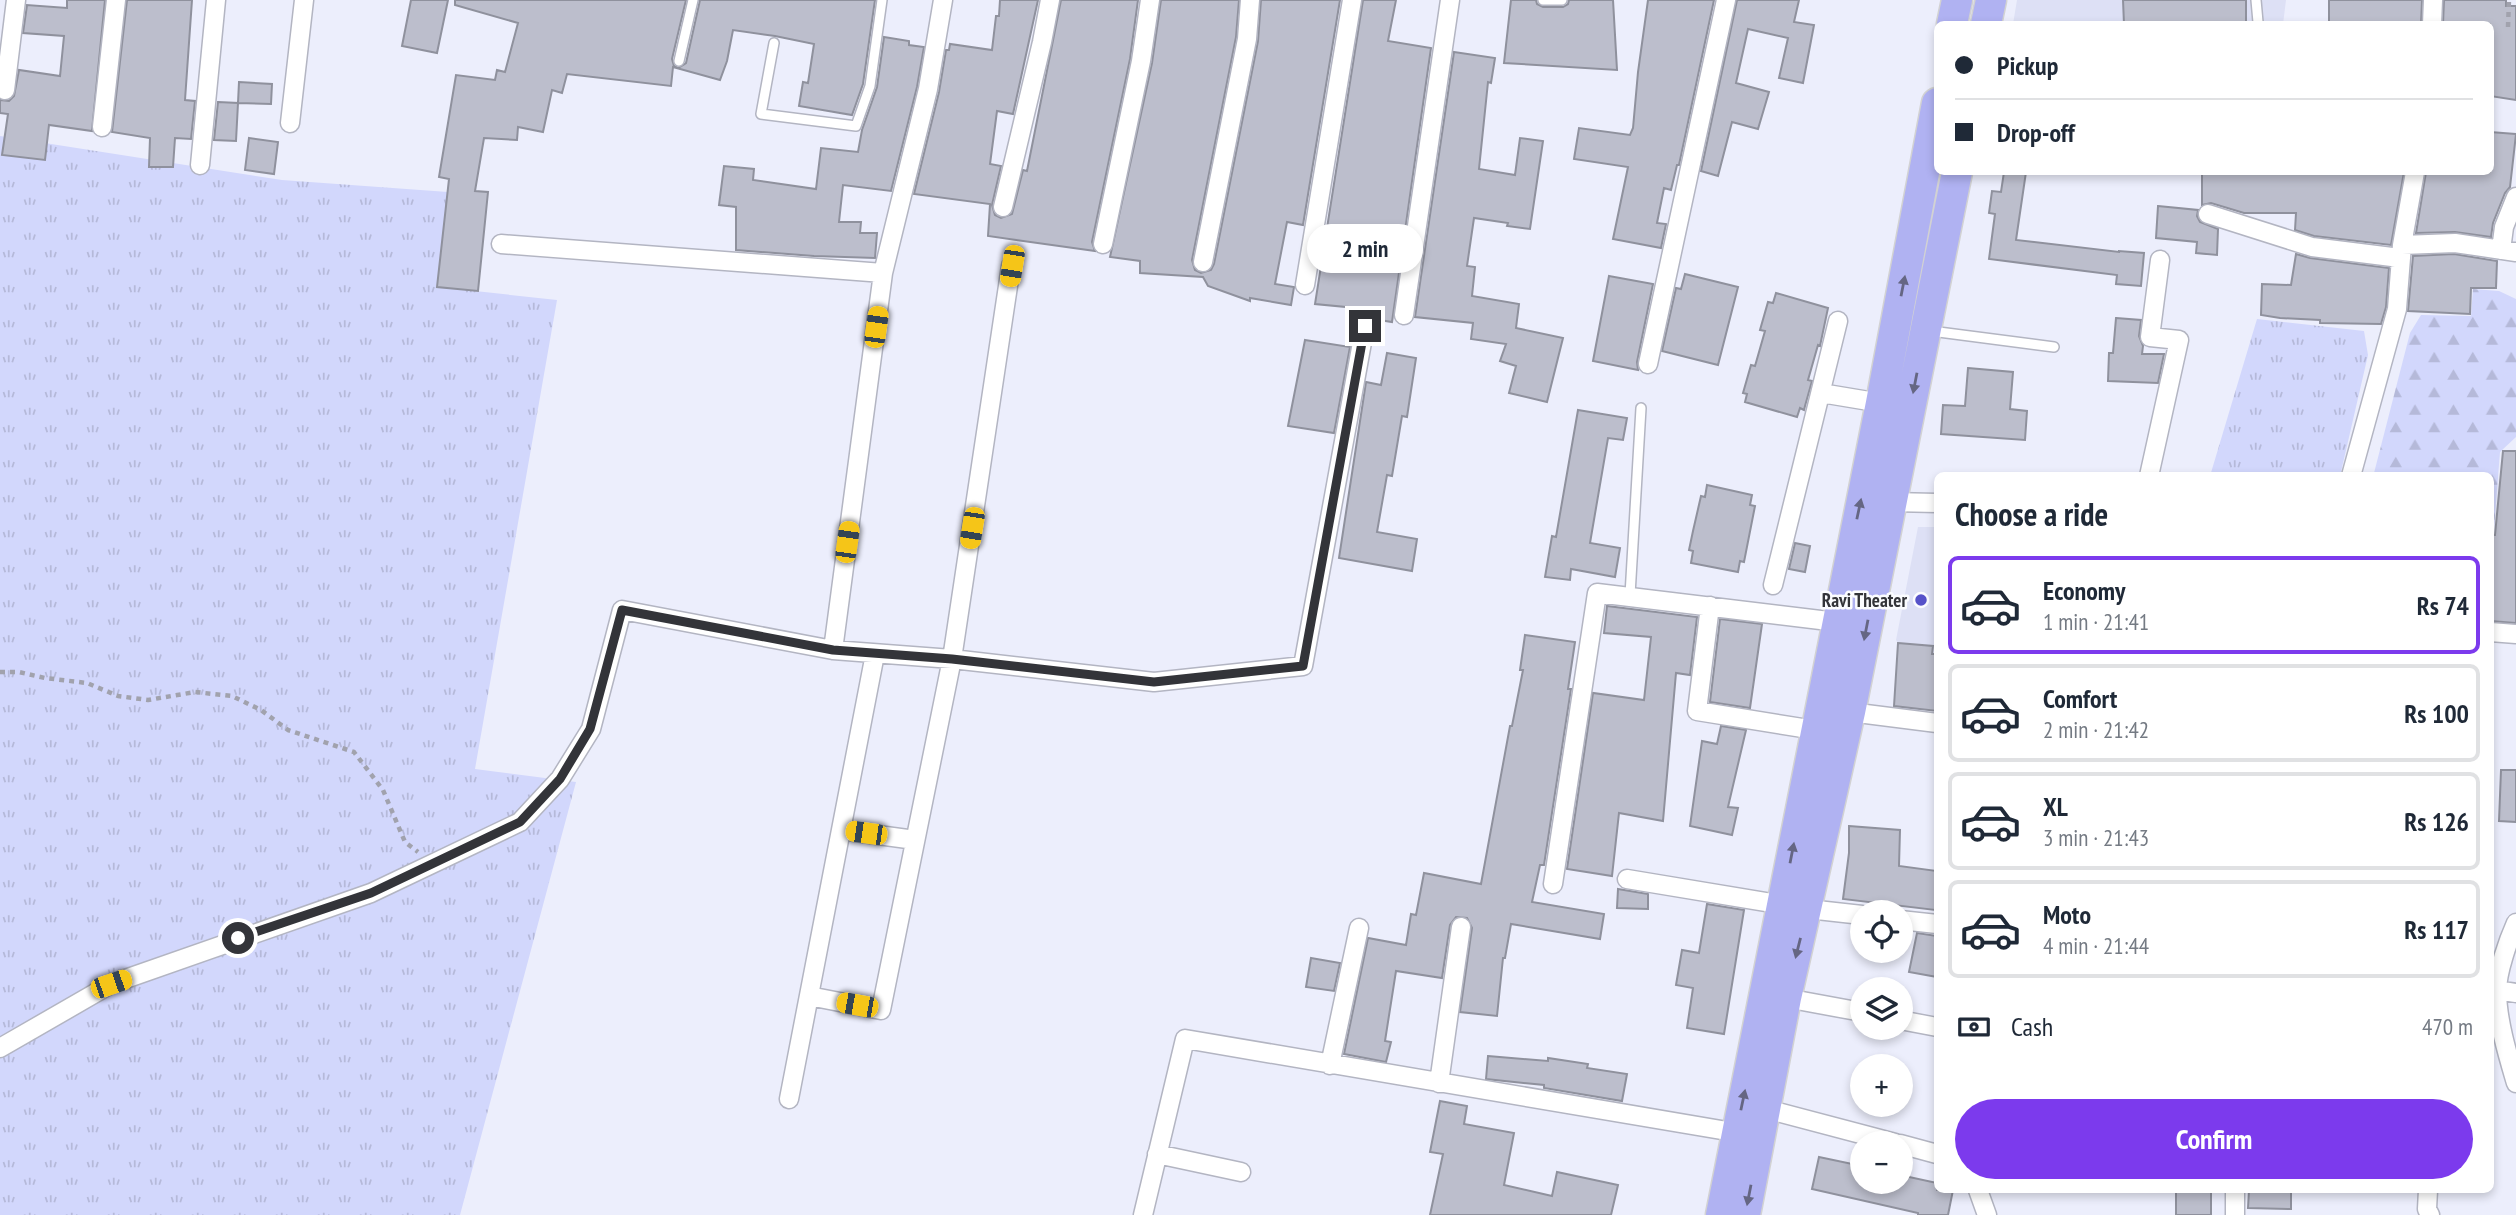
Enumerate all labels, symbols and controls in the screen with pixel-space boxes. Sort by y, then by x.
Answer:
text: Pickup [1997,49,2058,82]
text: Drop-off [1997,116,2075,149]
callout: 2 min [1307,224,1423,274]
text: 2 min [1342,234,1388,263]
car [999,244,1026,288]
one-way arrow [1898,275,1909,297]
car [863,305,890,349]
route end [1349,310,1381,342]
one-way arrow [1909,372,1920,394]
text: Choose a ride [1955,493,2108,535]
one-way arrow [1854,498,1865,520]
car [959,506,986,550]
car [834,520,861,564]
icon: car [1959,574,2022,637]
text: Economy [2043,574,2125,607]
place label: Ravi Theater [1822,588,1907,612]
text: Rs 74 [2417,589,2469,622]
marker: Ravi Theater [1913,592,1929,608]
text: 1 min · 21:41 [2043,607,2149,636]
one-way arrow [1860,619,1871,641]
icon: car [1959,682,2022,745]
text: Comfort [2043,682,2117,715]
text: Rs 100 [2404,697,2469,730]
text: 2 min · 21:42 [2043,715,2149,744]
icon: car [1959,790,2022,853]
text: XL [2043,790,2068,823]
text: Rs 126 [2404,805,2469,838]
car [844,820,889,846]
text: 3 min · 21:43 [2043,823,2149,852]
one-way arrow [1787,842,1798,864]
icon: car [1959,898,2022,961]
text: Moto [2043,898,2091,931]
map controls [1850,900,1913,1194]
button: locate [1850,900,1913,963]
text: Rs 117 [2404,913,2469,946]
route start [222,922,254,954]
text: 4 min · 21:44 [2043,931,2149,960]
one-way arrow [1792,937,1803,959]
car [88,967,135,1001]
button: layers [1850,977,1913,1040]
car [835,991,880,1019]
icon: cash [1955,1008,1993,1046]
text: Cash [2011,1010,2053,1043]
text: 470 m [2422,1012,2473,1041]
button: + [1850,1054,1913,1117]
one-way arrow [1738,1089,1749,1111]
button: Confirm [1955,1099,2473,1179]
button: − [1850,1131,1913,1194]
one-way arrow [1744,1184,1755,1206]

